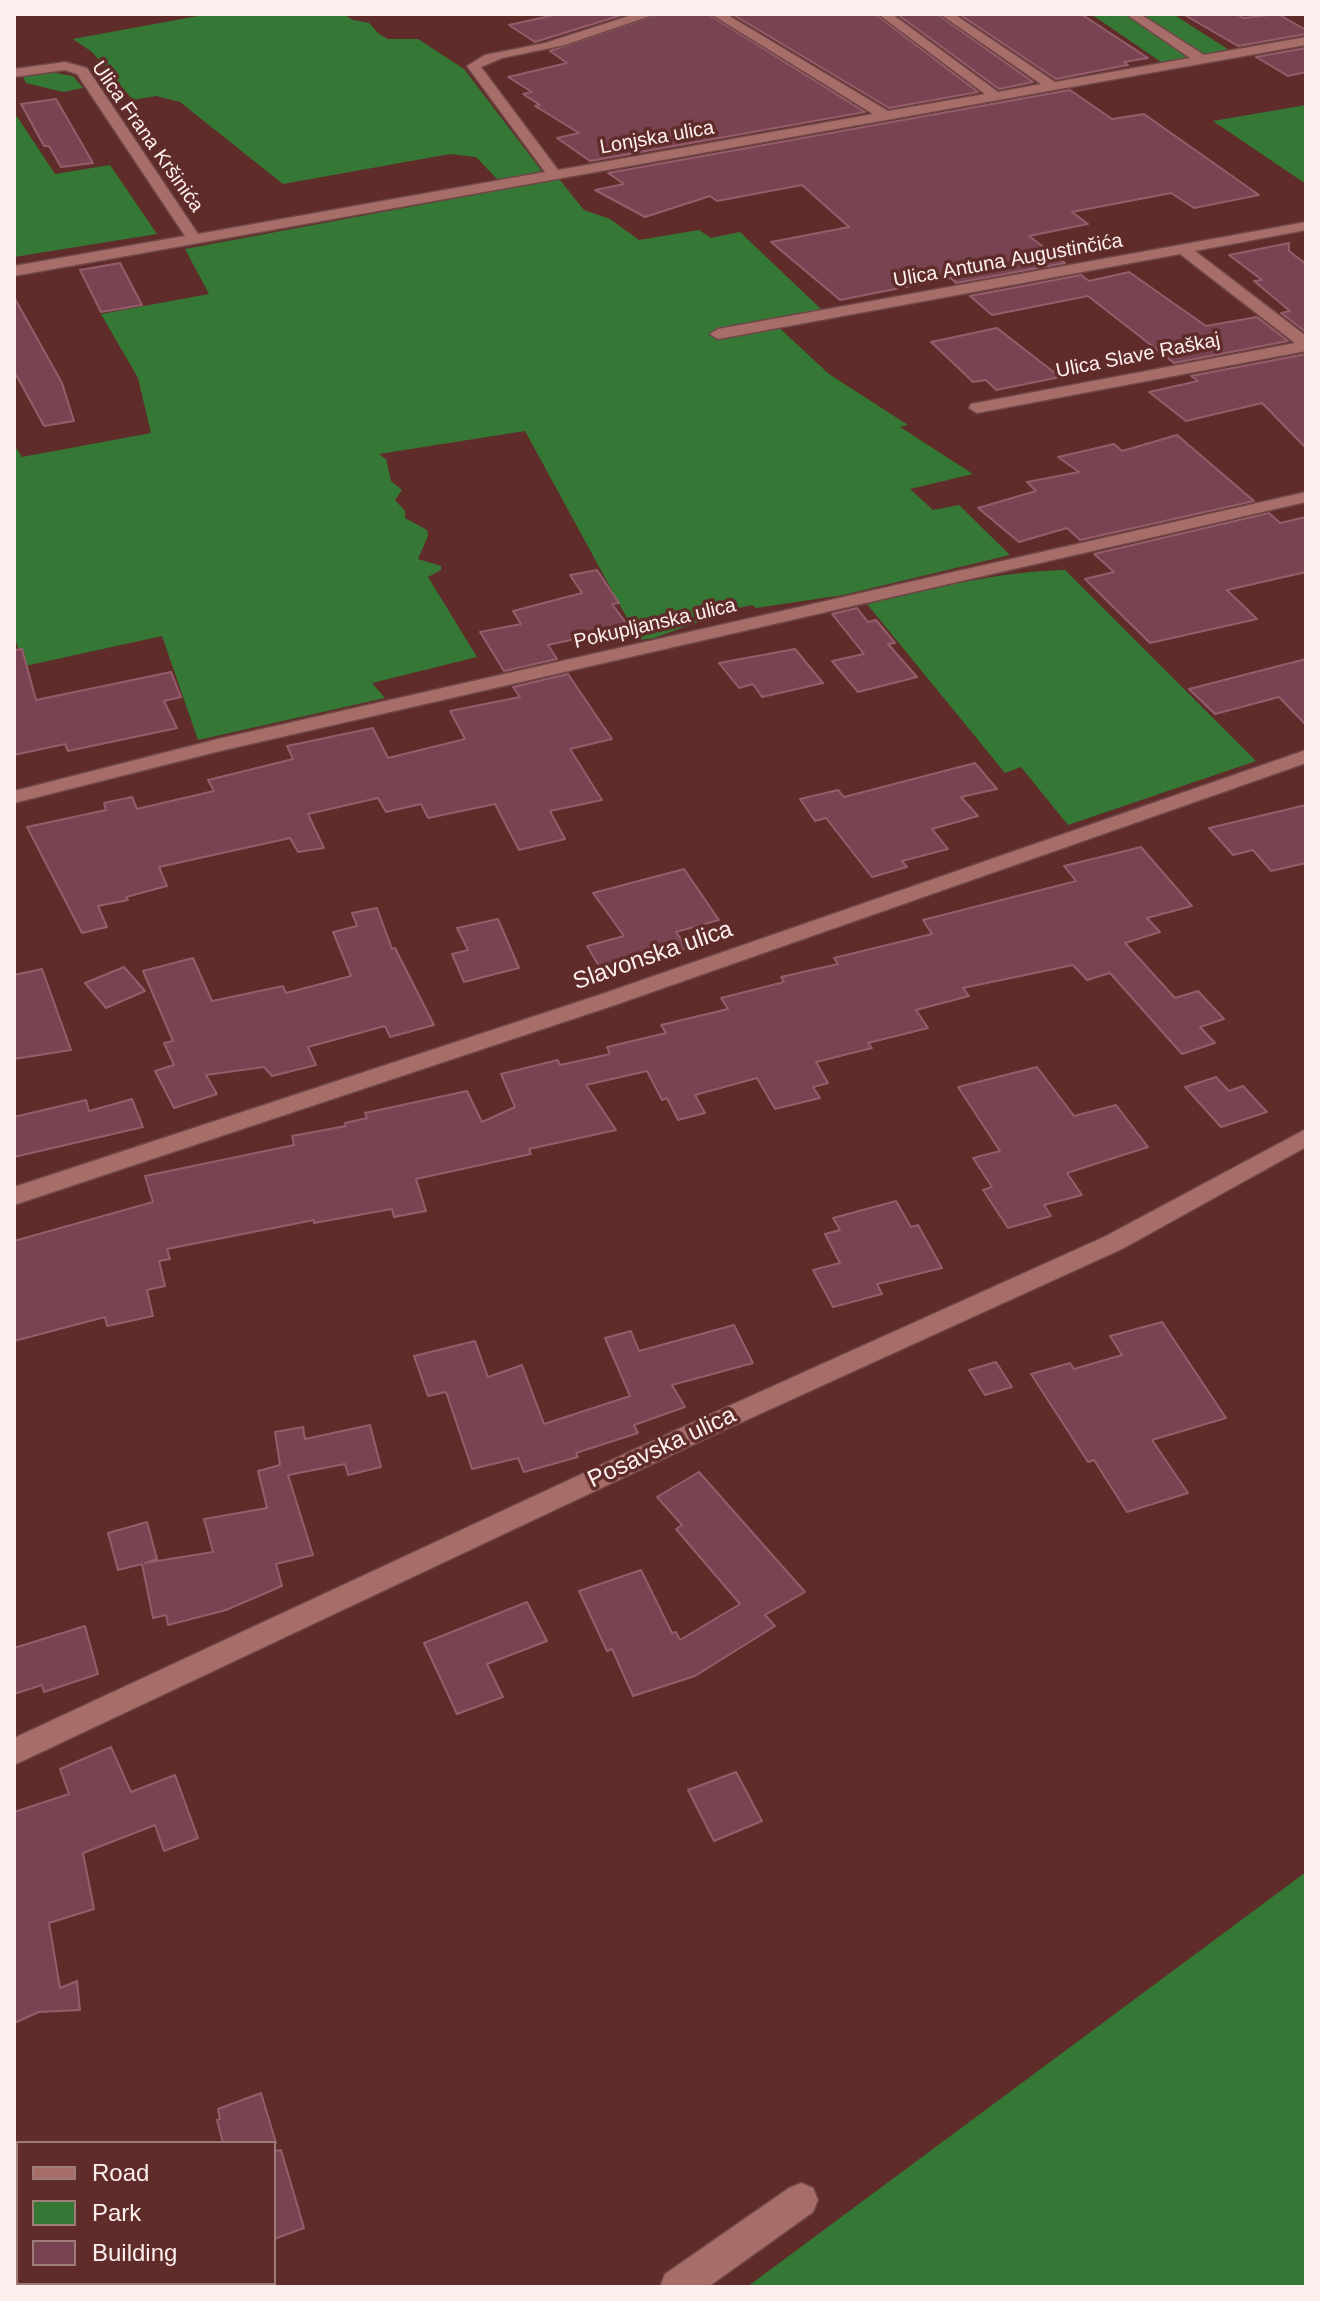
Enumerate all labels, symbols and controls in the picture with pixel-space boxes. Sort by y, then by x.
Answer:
street label: Ulica Frana Kršinića [86,57,208,217]
street label: Lonjska ulica [598,116,716,160]
street label: Ulica Antuna Augustinčića [892,229,1124,293]
street label: Ulica Slave Raškaj [1054,328,1222,384]
street label: Pokupljanska ulica [572,594,738,654]
street label: Slavonska ulica [569,915,737,997]
street label: Posavska ulica [583,1401,741,1495]
legend [16,2141,276,2285]
text: Road [92,2159,149,2186]
text: Park [92,2199,141,2226]
text: Building [92,2239,177,2266]

